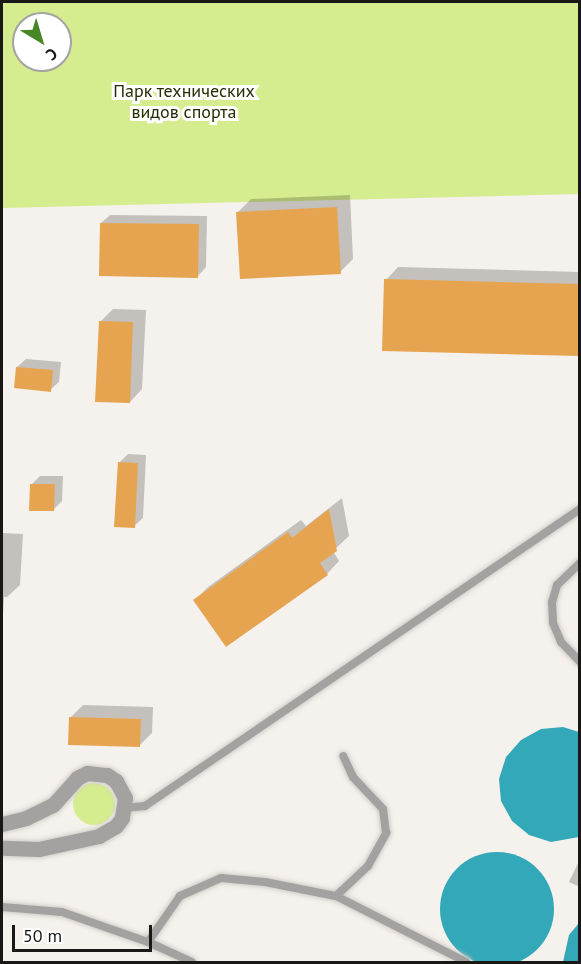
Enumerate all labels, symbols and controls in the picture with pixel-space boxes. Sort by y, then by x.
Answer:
north arrow [12,12,72,72]
text: С [42,44,62,65]
park label: Парк технических видов спорта [113,81,255,124]
scale bar [15,913,154,951]
text: 50 m [23,924,62,947]

